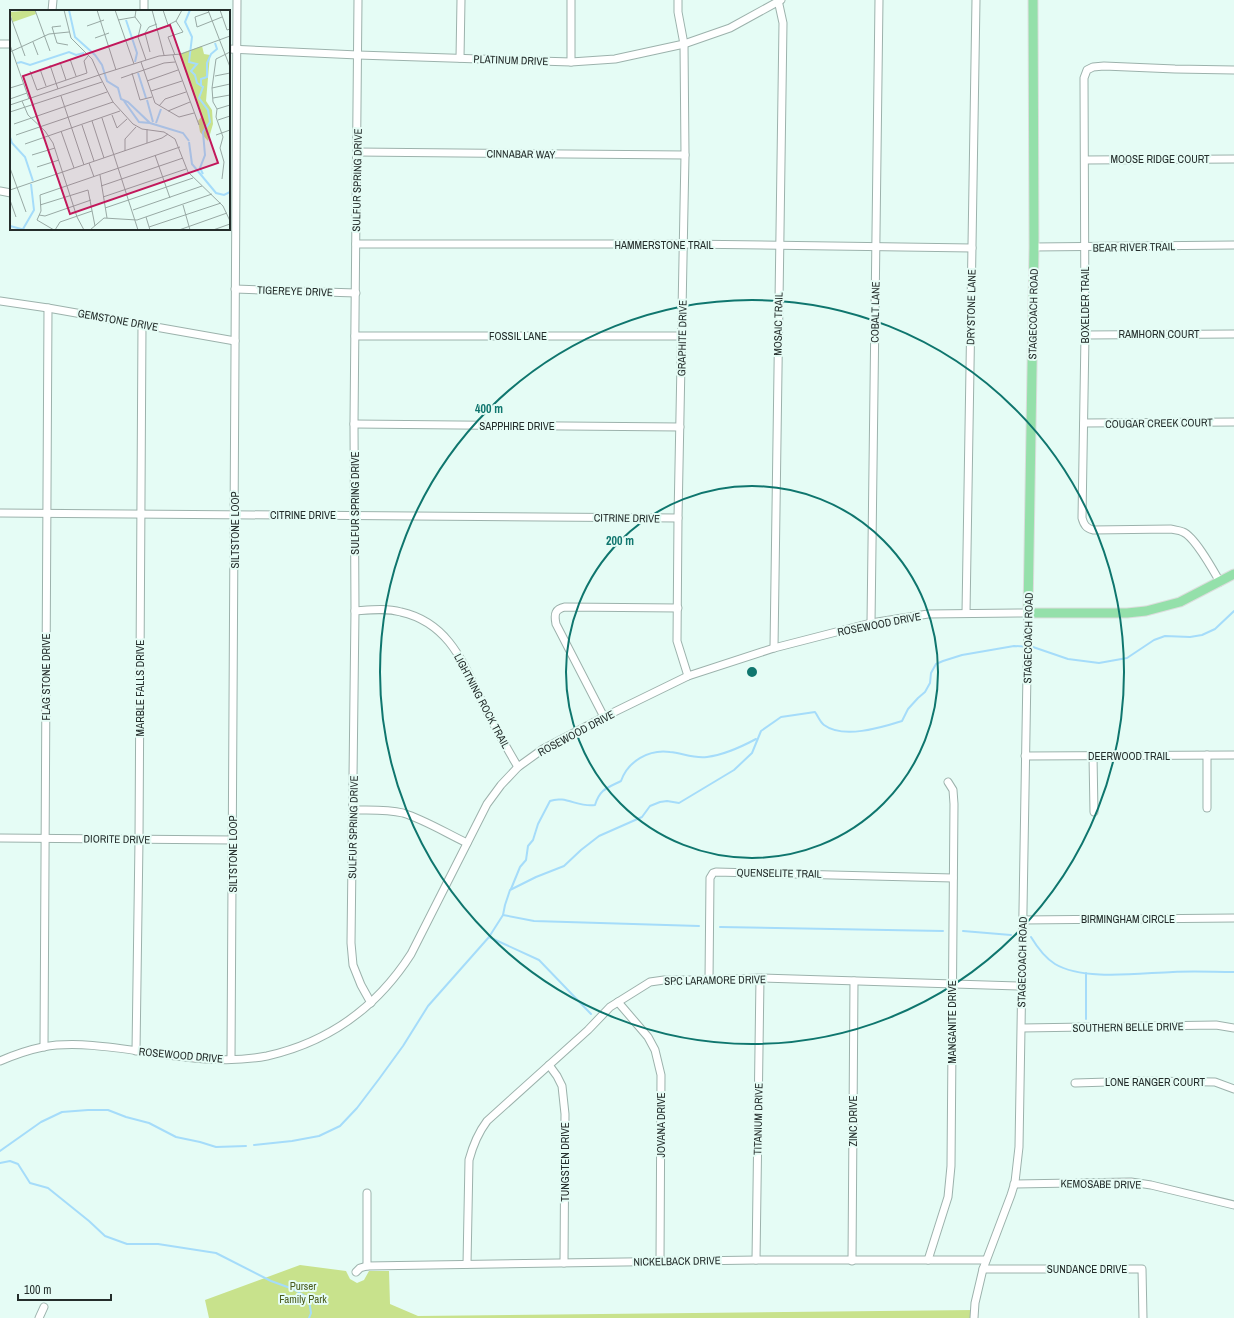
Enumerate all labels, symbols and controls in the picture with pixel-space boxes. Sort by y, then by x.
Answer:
inset map [10,10,230,230]
street label: PLATINUM DRIVE [473,52,549,68]
street label: SULFUR SPRING DRIVE [349,128,365,232]
street label: CINNABAR WAY [487,146,555,162]
street label: MOOSE RIDGE COURT [1110,152,1210,166]
street label: HAMMERSTONE TRAIL [615,238,713,252]
street label: BEAR RIVER TRAIL [1093,239,1175,255]
street label: BOXELDER TRAIL [1078,266,1092,344]
street label: STAGECOACH ROAD [1025,268,1041,360]
street label: DRYSTONE LANE [963,269,979,345]
street label: COBALT LANE [867,281,883,343]
street label: TIGEREYE DRIVE [257,283,333,299]
street label: MOSAIC TRAIL [770,292,786,356]
street label: GRAPHITE DRIVE [674,300,690,376]
street label: GEMSTONE DRIVE [77,306,159,334]
street label: RAMHORN COURT [1118,327,1200,341]
street label: FOSSIL LANE [489,329,547,343]
text: 400 m [475,401,503,417]
street label: COUGAR CREEK COURT [1105,415,1213,431]
street label: SAPPHIRE DRIVE [479,419,555,433]
street label: SULFUR SPRING DRIVE [348,451,362,555]
street label: SILTSTONE LOOP [228,492,242,568]
street label: CITRINE DRIVE [270,508,336,522]
street label: CITRINE DRIVE [594,510,660,526]
text: 200 m [606,533,634,549]
street label: STAGECOACH ROAD [1020,592,1036,684]
street label: ROSEWOOD DRIVE [836,609,922,639]
street label: FLAG STONE DRIVE [39,633,53,721]
street label: MARBLE FALLS DRIVE [133,640,147,736]
street label: LIGHTNING ROCK TRAIL [451,651,513,751]
centre of rings [745,665,759,679]
street label: ROSEWOOD DRIVE [535,707,617,759]
street label: DEERWOOD TRAIL [1088,749,1170,763]
street label: SULFUR SPRING DRIVE [345,775,361,879]
street label: SILTSTONE LOOP [226,816,240,892]
street label: DIORITE DRIVE [84,831,150,847]
street label: QUENSELITE TRAIL [736,865,822,881]
street label: BIRMINGHAM CIRCLE [1081,912,1175,926]
street label: STAGECOACH ROAD [1014,916,1030,1008]
street label: SPC LARAMORE DRIVE [664,972,766,988]
street label: MANGANITE DRIVE [945,980,959,1064]
street label: SOUTHERN BELLE DRIVE [1072,1019,1184,1035]
street label: ROSEWOOD DRIVE [138,1044,224,1066]
street label: LONE RANGER COURT [1105,1075,1206,1089]
street label: TITANIUM DRIVE [750,1083,766,1155]
street label: JOVANA DRIVE [654,1092,668,1158]
street label: ZINC DRIVE [846,1095,860,1147]
street label: TUNGSTEN DRIVE [558,1122,572,1202]
street label: KEMOSABE DRIVE [1061,1176,1141,1192]
street label: NICKELBACK DRIVE [633,1253,721,1269]
street label: SUNDANCE DRIVE [1047,1262,1127,1276]
scale bar [18,1276,111,1302]
park label: Purser Family Park [279,1279,327,1306]
text: 100 m [24,1282,51,1298]

